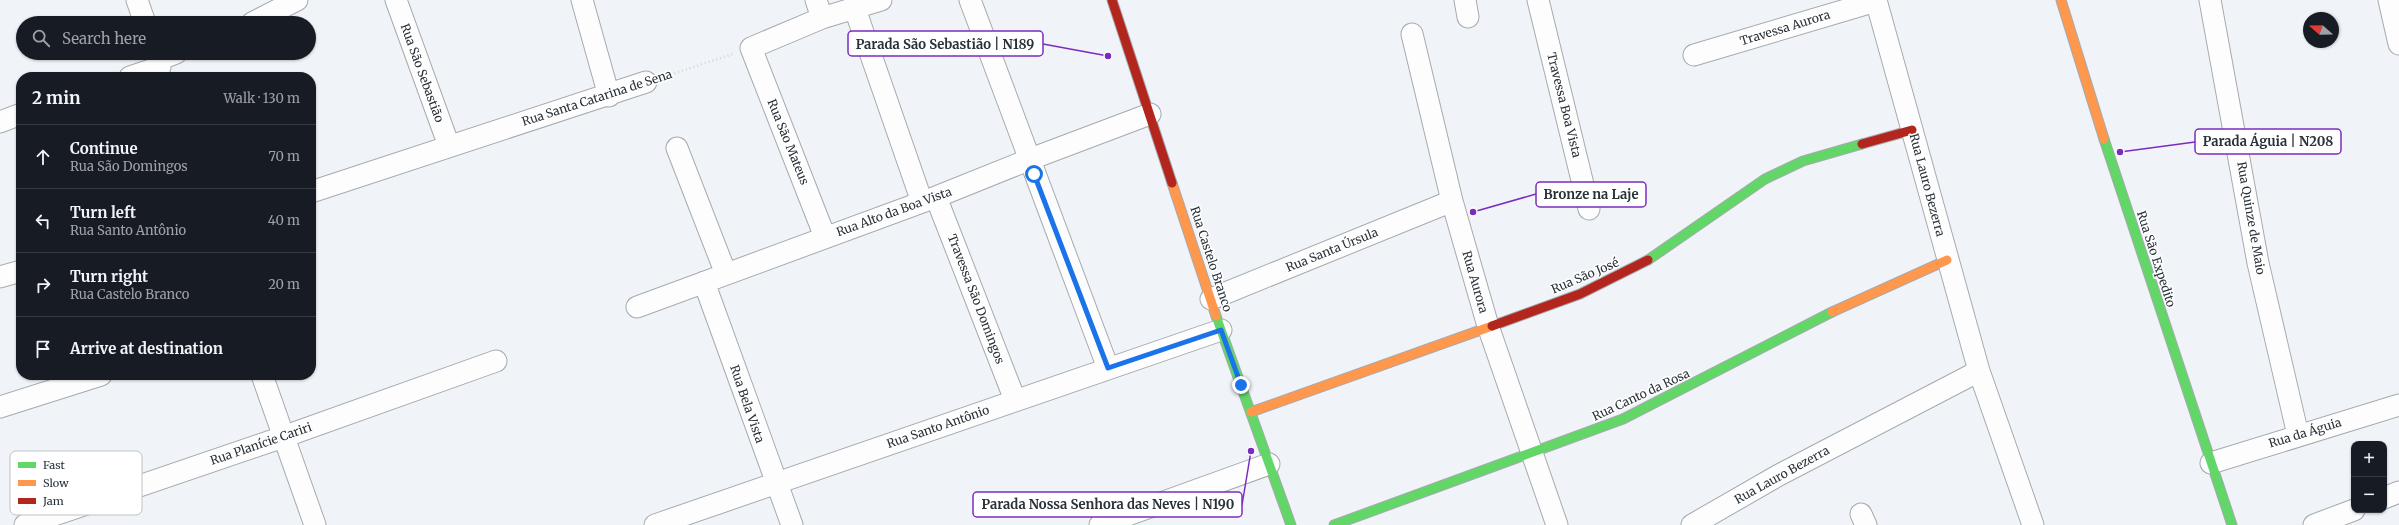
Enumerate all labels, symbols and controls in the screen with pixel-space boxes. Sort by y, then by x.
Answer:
street label: Travessa Aurora [1738,7,1832,48]
north arrow [2303,12,2339,48]
search box [16,16,316,60]
street label: Rua São Sebastião [398,21,447,124]
icon: search [30,27,52,49]
text: Search here [62,29,146,48]
callout: Parada São Sebastião | N189 [848,31,1043,56]
text: Parada São Sebastião | N189 [856,36,1034,53]
street label: Travessa Boa Vista [1544,51,1585,160]
street label: Rua Santa Catarina de Sena [520,66,674,129]
text: 2 min [32,87,80,109]
text: Walk · 130 m [223,90,300,107]
street label: Rua São Mateus [764,97,813,187]
callout: Parada Águia | N208 [2195,129,2341,154]
street label: Rua Lauro Bezerra [1907,132,1949,239]
text: Parada Águia | N208 [2203,132,2333,150]
text: Continue [70,139,138,158]
icon: ahead [32,146,54,168]
text: 70 m [269,148,300,165]
text: Rua São Domingos [70,158,188,175]
street label: Rua Quinze de Maio [2234,160,2269,276]
route start [1025,165,1043,183]
callout: Bronze na Laje [1536,182,1646,207]
street label: Rua Alto da Boa Vista [834,183,954,239]
text: Bronze na Laje [1544,186,1638,203]
text: Turn left [70,203,136,222]
street label: Rua Castelo Branco [1187,204,1236,314]
street label: Rua São Expedito [2134,209,2179,309]
icon: left [32,210,54,232]
text: 40 m [268,212,300,229]
text: Rua Santo Antônio [70,222,186,239]
street label: Rua Santa Úrsula [1284,224,1381,275]
street label: Travessa São Domingos [945,232,1008,366]
street label: Rua Aurora [1459,249,1492,315]
street label: Rua São José [1549,255,1621,297]
text: Turn right [70,267,148,286]
icon: right [32,274,54,296]
text: 20 m [268,276,300,293]
text: Rua Castelo Branco [70,286,189,303]
icon: arrive [32,338,54,360]
text: Arrive at destination [70,339,223,358]
street label: Rua Bela Vista [727,363,768,445]
street label: Rua Canto da Rosa [1590,365,1692,424]
route end [1232,376,1250,394]
street label: Rua Santo Antônio [885,402,991,451]
street label: Rua da Águia [2267,414,2343,451]
street label: Rua Planície Cariri [208,419,314,468]
map controls [2351,441,2387,513]
button: + [2351,441,2387,477]
street label: Rua Lauro Bezerra [1732,442,1832,507]
legend [10,451,142,515]
text: Fast [43,458,66,472]
text: Slow [43,476,69,490]
button: − [2351,477,2387,513]
callout: Parada Nossa Senhora das Neves | N190 [973,492,1242,517]
text: Jam [42,494,64,508]
text: Parada Nossa Senhora das Neves | N190 [982,496,1234,513]

